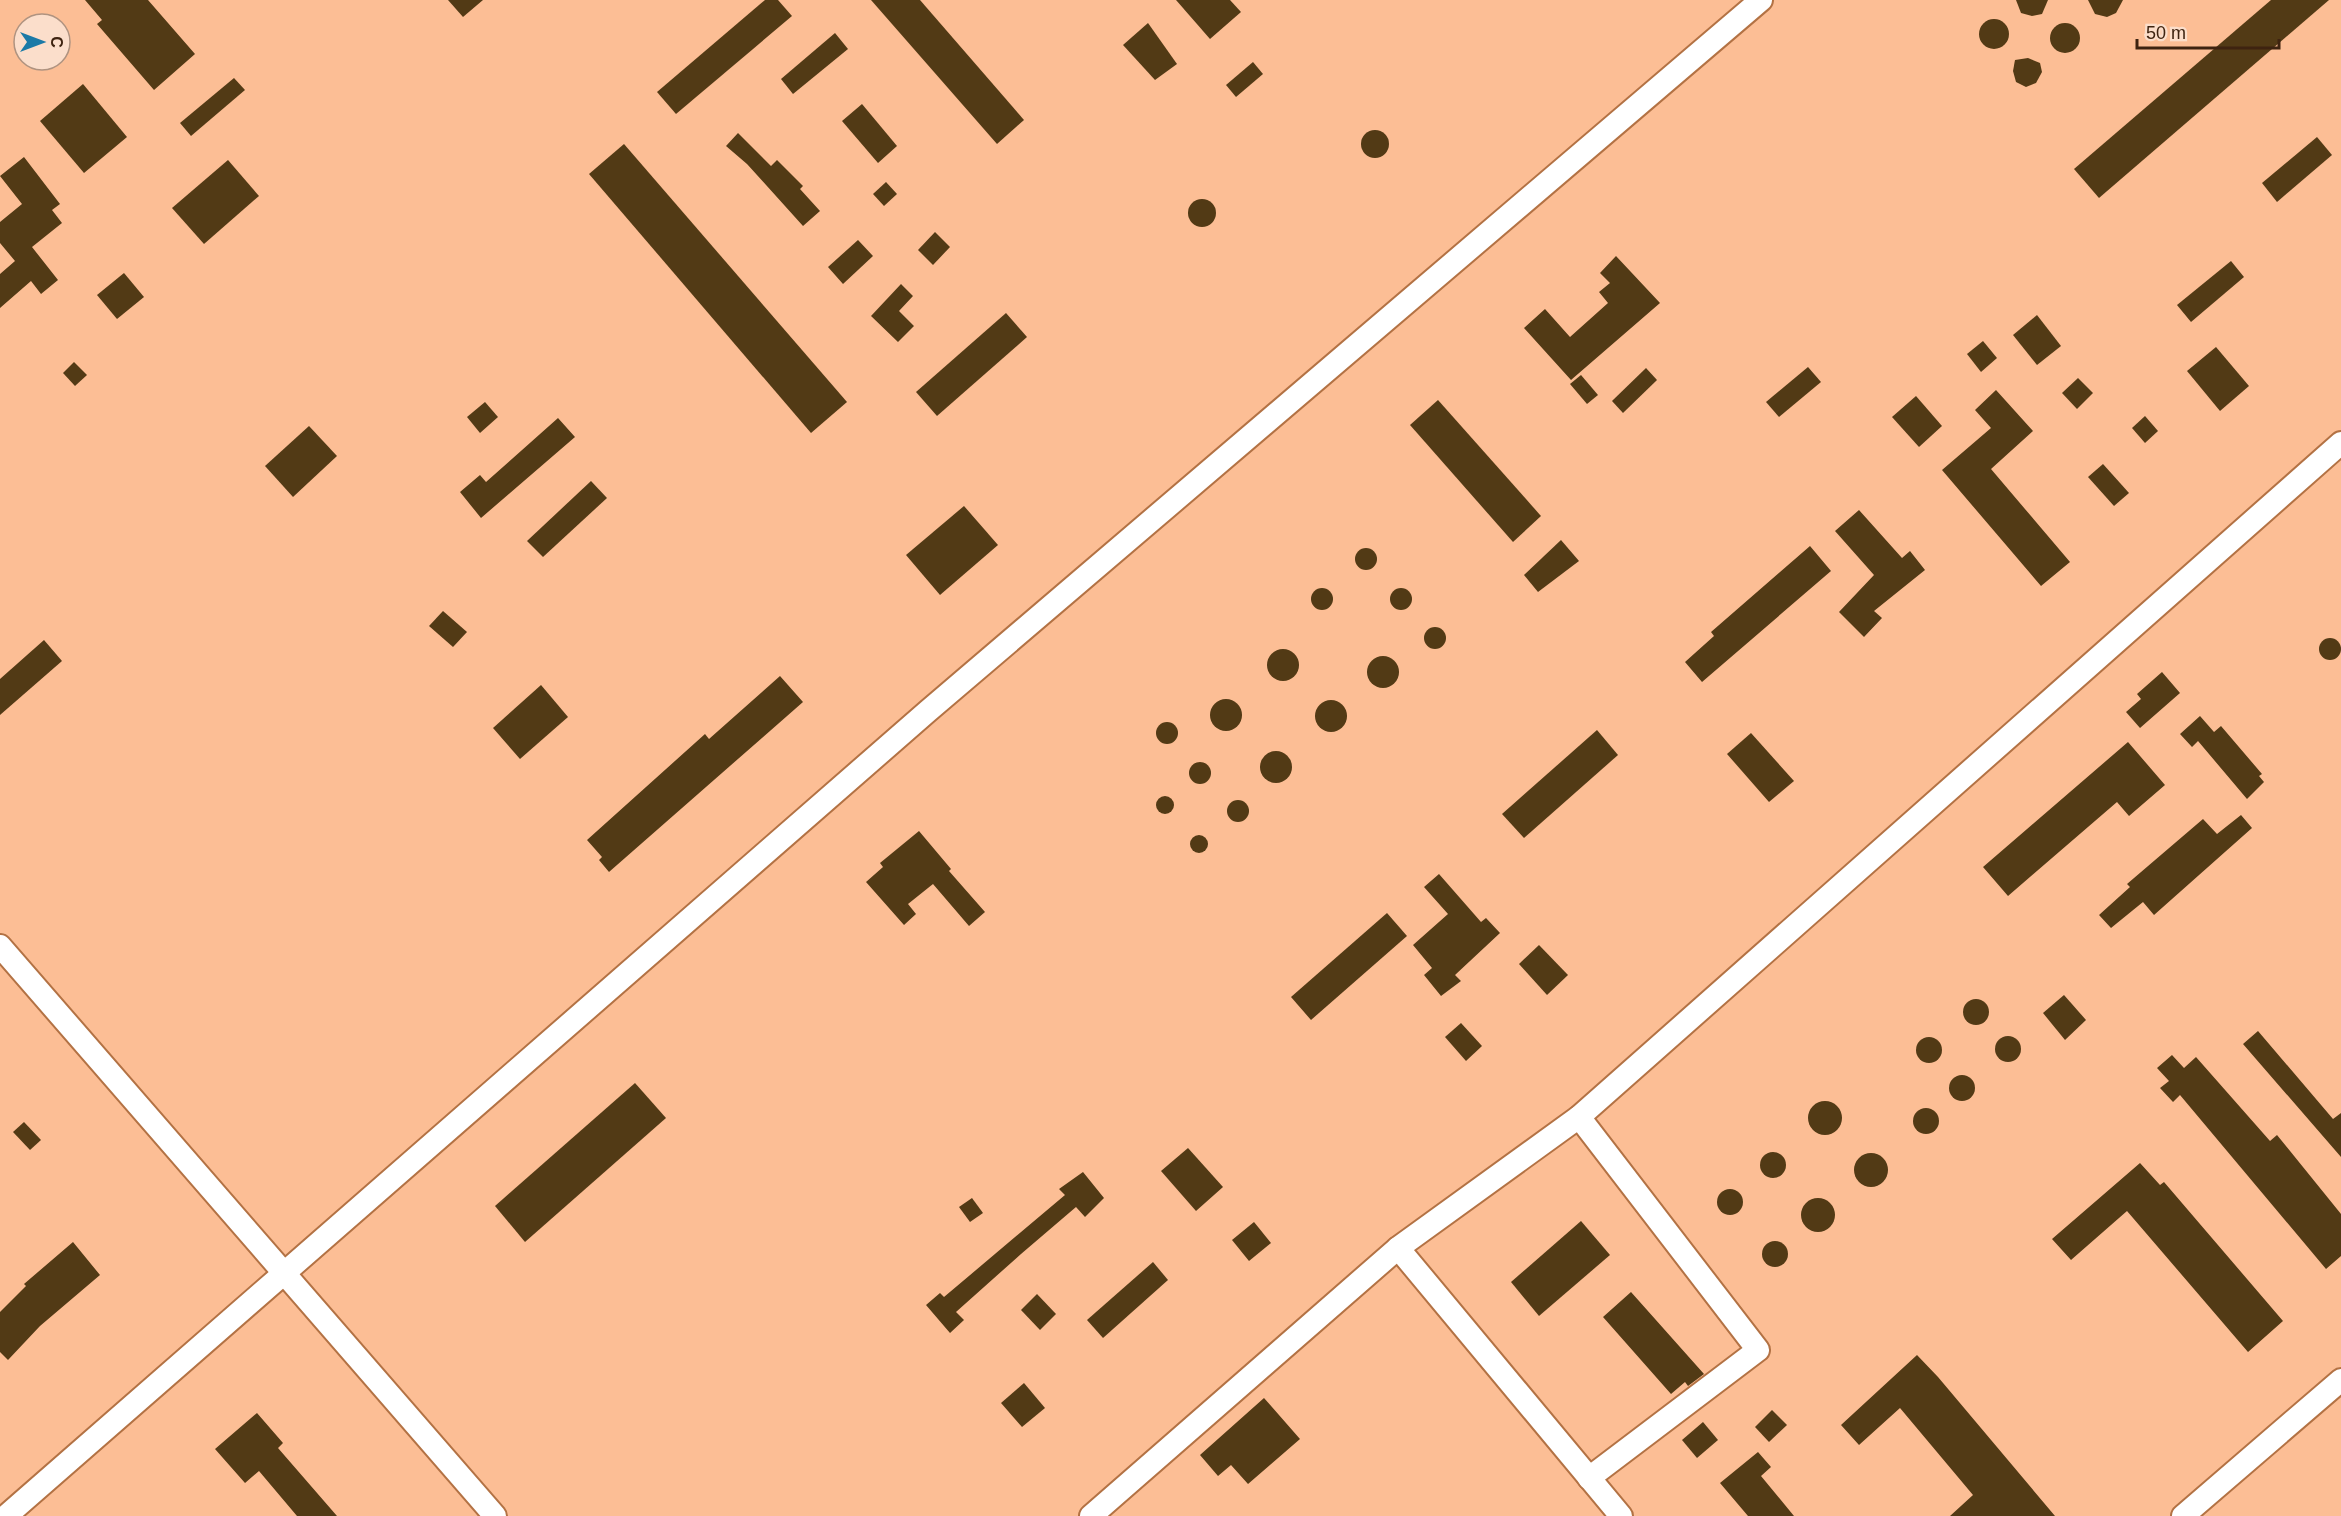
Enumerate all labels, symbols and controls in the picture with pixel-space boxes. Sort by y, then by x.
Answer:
north arrow [12,12,72,72]
scale bar [2137,12,2280,50]
text: 50 m [2146,23,2186,43]
text: С [48,36,65,48]

